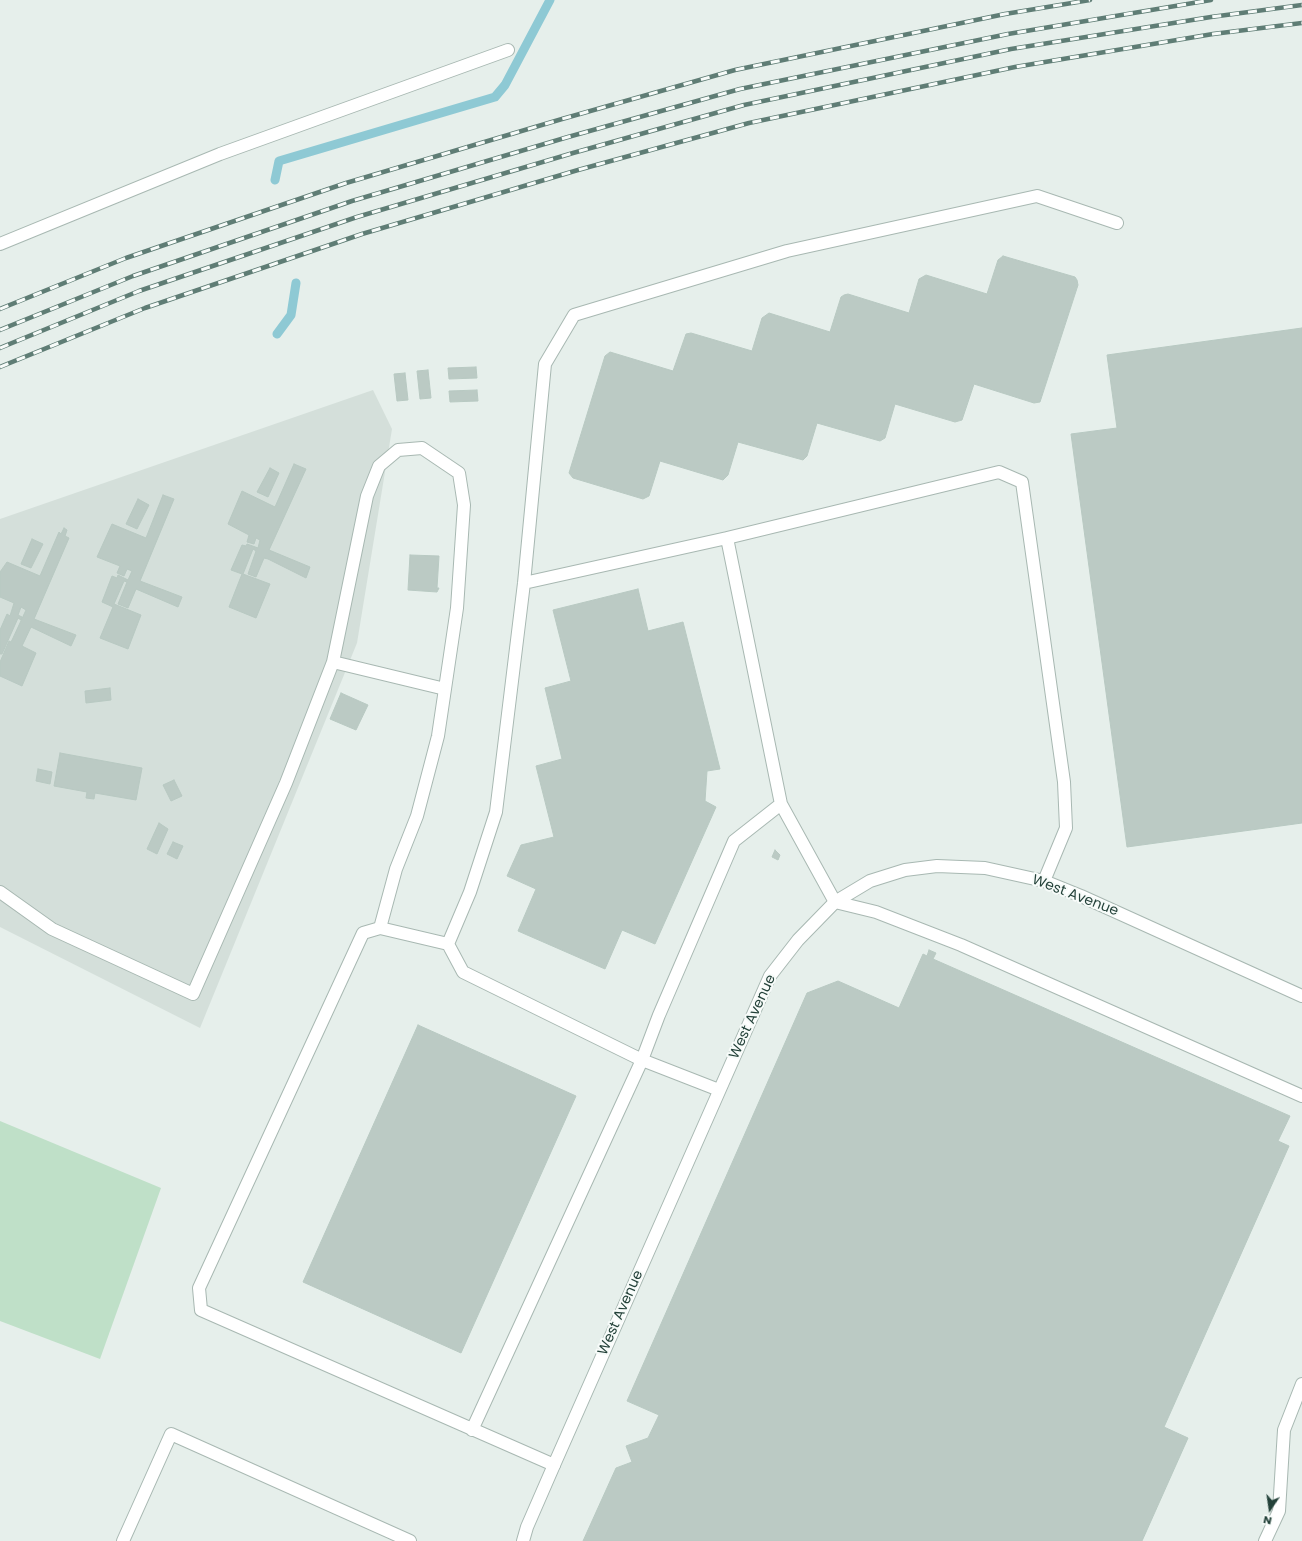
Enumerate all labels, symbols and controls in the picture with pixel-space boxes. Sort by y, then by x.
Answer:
street label: West Avenue [1029,872,1121,920]
street label: West Avenue [726,972,780,1062]
street label: West Avenue [595,1268,647,1358]
north arrow [1250,1489,1290,1529]
text: N [1261,1512,1273,1529]

